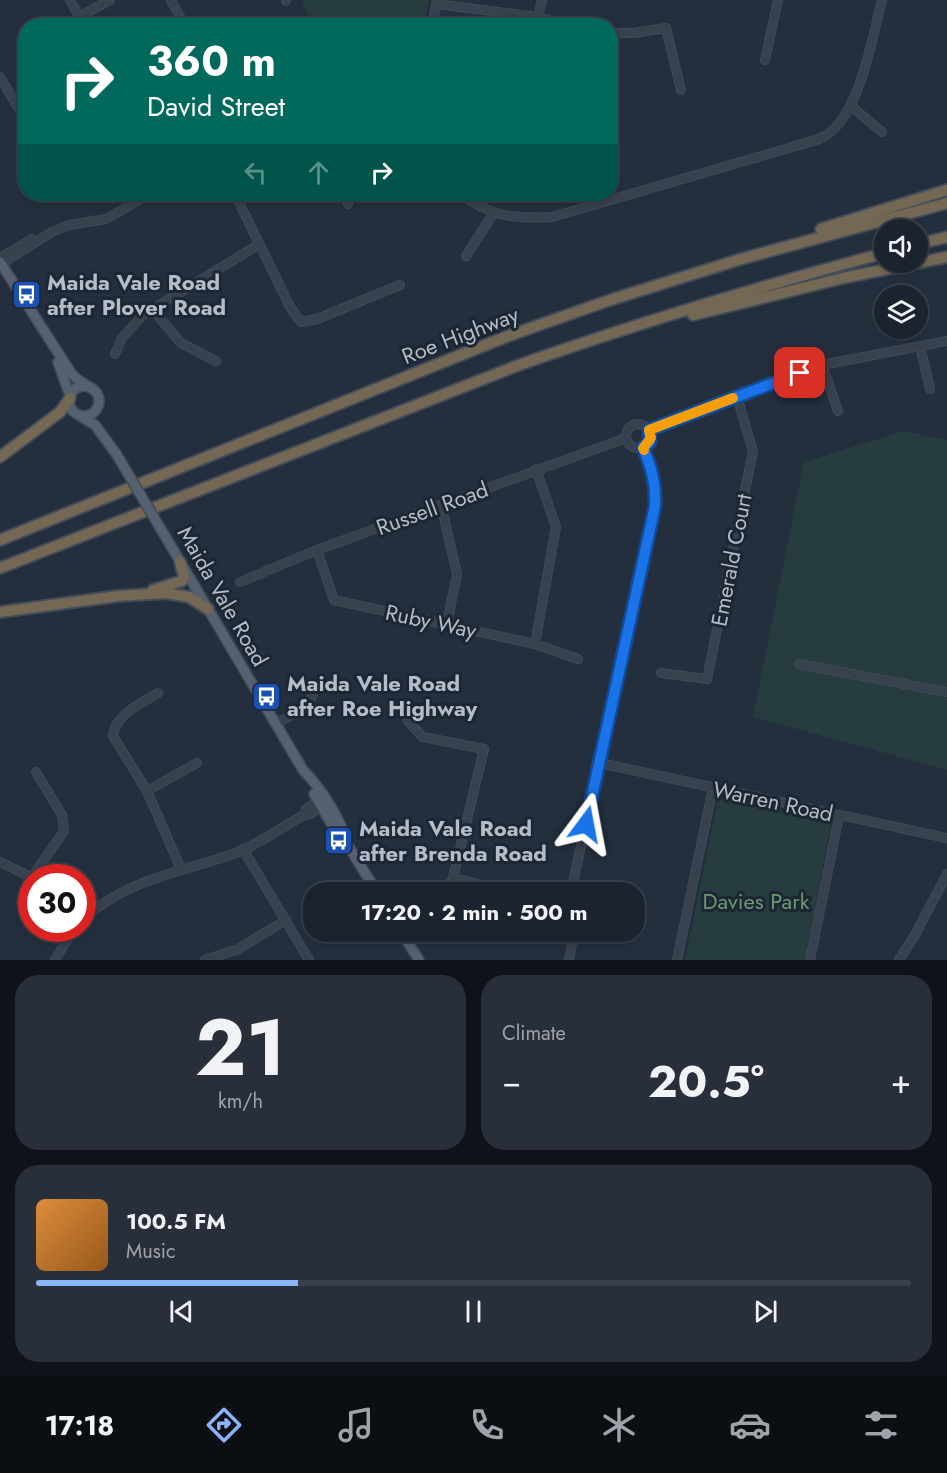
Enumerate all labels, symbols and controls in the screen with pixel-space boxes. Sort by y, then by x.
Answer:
text: 360 m [147,31,276,92]
icon: right [48,42,126,120]
text: David Street [147,87,285,126]
icon: left [239,156,272,189]
icon: ahead [302,156,335,189]
icon: right [365,156,398,189]
map controls [874,219,928,339]
button: sound [874,219,928,273]
place label: Maida Vale Road after Plover Road [47,266,226,323]
bus stop icon: Maida Vale Road after Plover Road [10,279,42,311]
button: layers [874,285,928,339]
street label: Roe Highway [397,298,523,372]
pin [774,347,825,398]
icon: arrive [783,356,816,389]
street label: Russell Road [372,473,492,543]
street label: Emerald Court [702,490,760,629]
street label: Maida Vale Road [170,520,276,672]
street label: Ruby Way [383,596,480,646]
place label: Maida Vale Road after Roe Highway [287,667,478,724]
bus stop icon: Maida Vale Road after Roe Highway [250,680,282,712]
street label: Warren Road [710,773,836,829]
position arrow [554,792,618,856]
place label: Maida Vale Road after Brenda Road [359,812,547,869]
bus stop icon: Maida Vale Road after Brenda Road [322,825,354,857]
speed limit sign: 30 [18,864,96,942]
park label: Davies Park [703,885,810,917]
text: 17:20 · 2 min · 500 m [361,896,587,928]
text: 21 [195,992,286,1104]
text: Climate [502,1019,566,1048]
text: 20.5° [648,1049,764,1114]
text: − [502,1058,521,1105]
text: + [891,1058,911,1105]
text: km/h [218,1087,263,1116]
text: 100.5 FM [126,1205,226,1237]
text: Music [126,1237,176,1266]
icon: previous [165,1295,198,1328]
icon: pause [457,1295,490,1328]
icon: next [749,1295,782,1328]
icon: directions [203,1404,245,1446]
icon: music [335,1404,377,1446]
icon: phone [466,1404,508,1446]
icon: climate [598,1404,640,1446]
icon: car [729,1404,771,1446]
icon: filters [860,1404,902,1446]
text: 17:18 [45,1406,114,1445]

